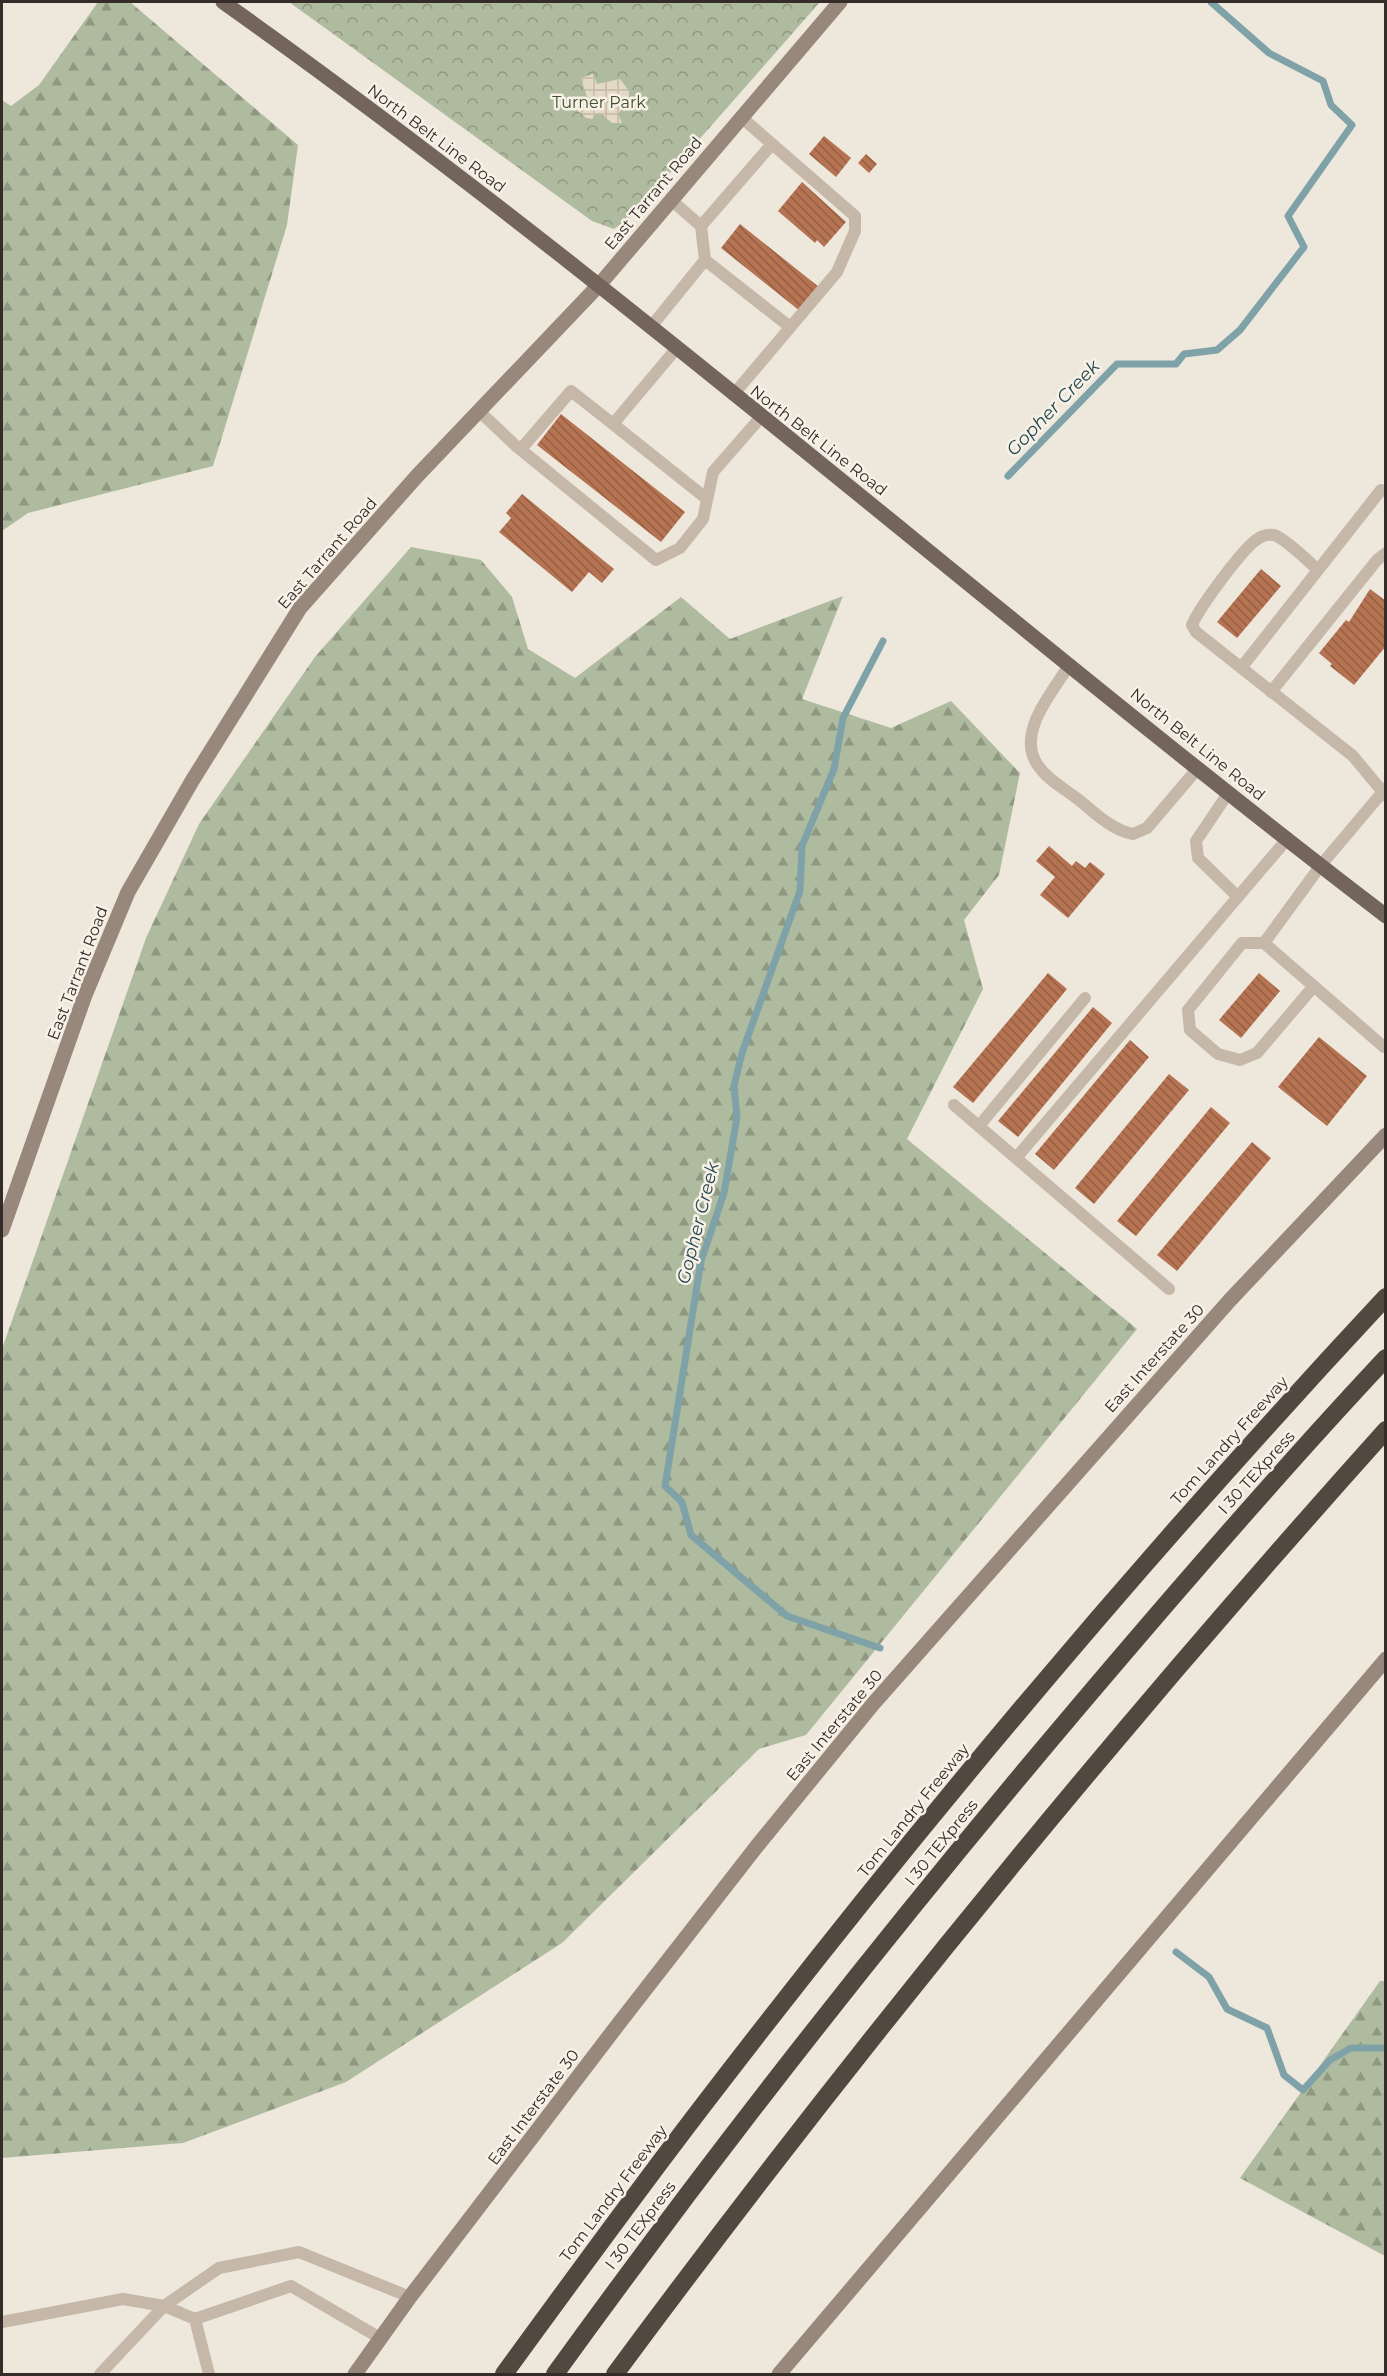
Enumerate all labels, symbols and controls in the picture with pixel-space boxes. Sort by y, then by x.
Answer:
street label: North Belt Line Road [364,80,510,197]
park label: Turner Park [552,93,646,112]
street label: East Tarrant Road [601,133,706,254]
water label: Gopher Creek [1002,355,1105,461]
street label: North Belt Line Road [747,381,891,500]
street label: East Tarrant Road [274,494,381,613]
street label: North Belt Line Road [1126,684,1269,805]
street label: East Tarrant Road [43,904,112,1043]
water label: Gopher Creek [672,1159,724,1286]
street label: East Interstate 30 [1101,1300,1208,1417]
street label: Tom Landry Freeway [1167,1372,1292,1508]
street label: I 30 TEXpress [1214,1427,1299,1518]
street label: East Interstate 30 [782,1666,886,1785]
street label: Tom Landry Freeway [854,1740,973,1881]
street label: I 30 TEXpress [901,1795,982,1889]
street label: East Interstate 30 [484,2046,583,2169]
street label: Tom Landry Freeway [556,2121,671,2265]
street label: I 30 TEXpress [601,2177,680,2273]

